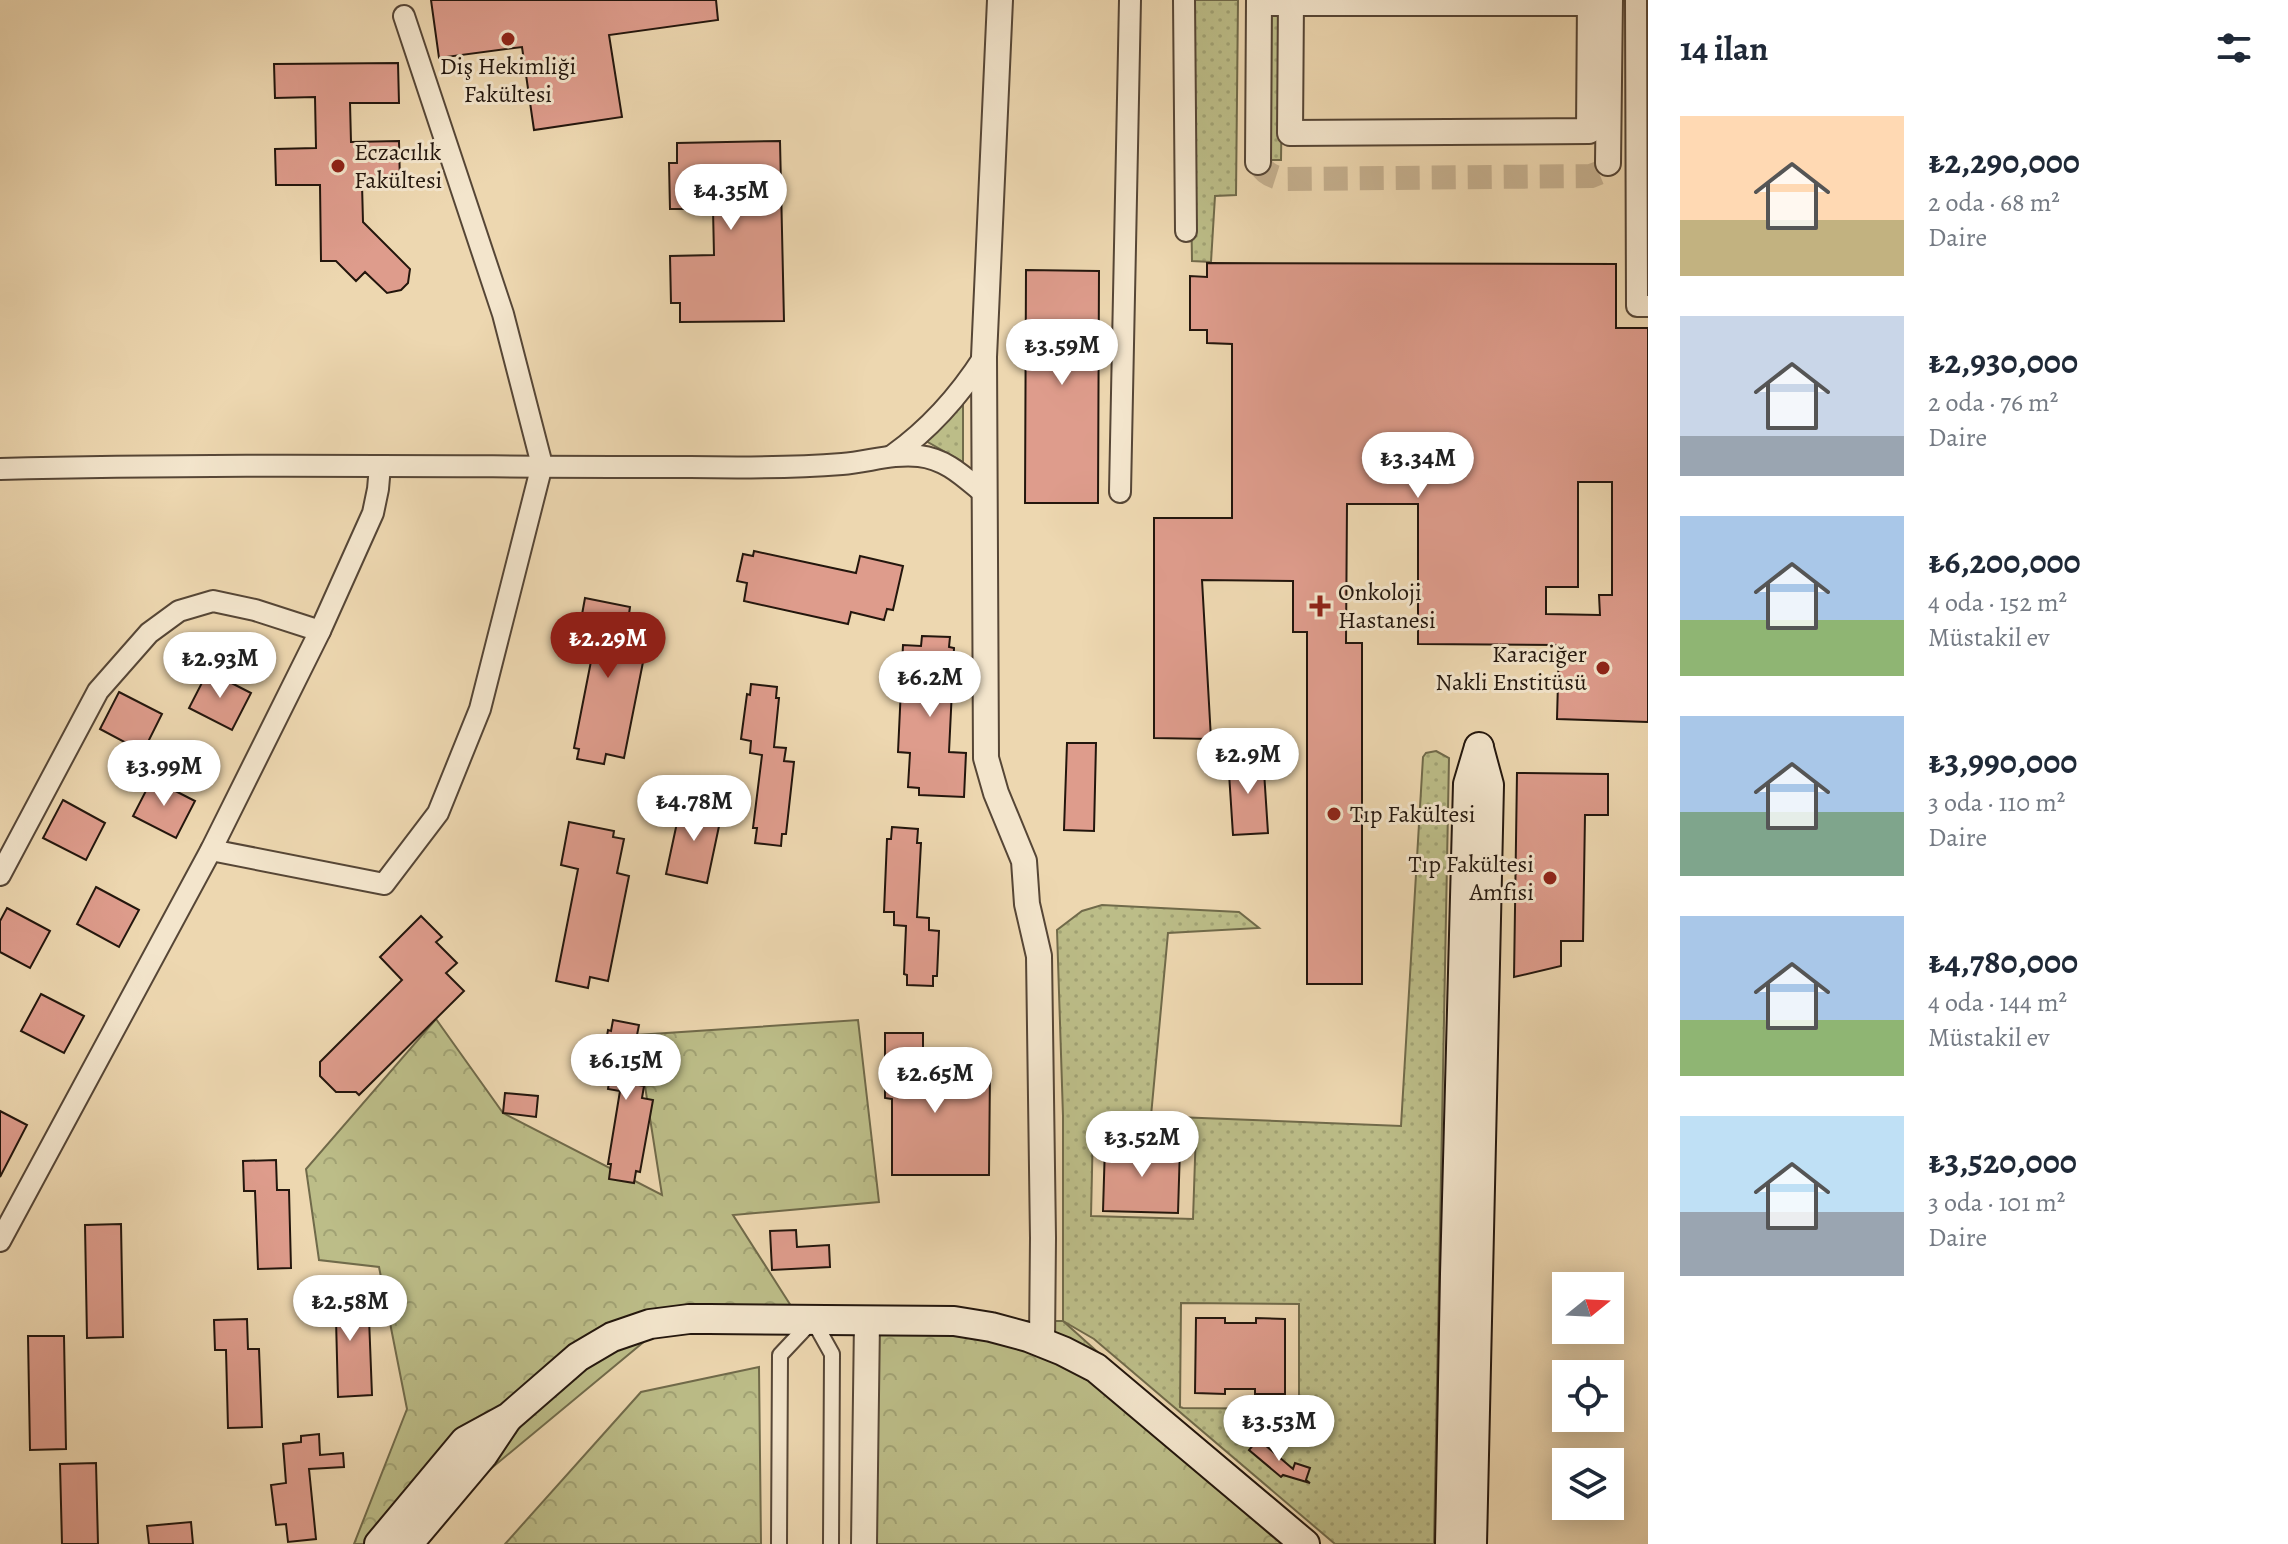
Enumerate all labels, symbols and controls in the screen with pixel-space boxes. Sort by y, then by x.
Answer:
text: 14 ilan [1680,25,1768,72]
icon: filters [2212,26,2256,70]
marker: Diş Hekimliği Fakültesi [499,30,517,48]
place label: Diş Hekimliği Fakültesi [440,50,576,110]
place label: Eczacılık Fakültesi [354,136,442,196]
text: ₺2,290,000 [1928,138,2080,185]
icon: home [1744,148,1840,244]
marker: Eczacılık Fakültesi [329,157,347,175]
pin: ₺4.35M [666,164,796,232]
text: ₺4.35M [693,172,769,207]
text: 2 oda · 68 m² [1928,185,2060,220]
text: Daire [1928,220,1987,255]
pin: ₺3.59M [997,319,1127,387]
text: ₺3.59M [1024,327,1100,362]
text: ₺2,930,000 [1928,338,2078,385]
icon: home [1744,348,1840,444]
text: 2 oda · 76 m² [1928,385,2058,420]
text: Daire [1928,420,1987,455]
pin: ₺3.34M [1353,432,1483,500]
text: ₺3.34M [1380,440,1456,475]
text: ₺6,200,000 [1928,538,2081,585]
icon: home [1744,548,1840,644]
place label: Onkoloji Hastanesi [1338,576,1436,636]
text: 4 oda · 152 m² [1928,585,2067,620]
marker: Onkoloji Hastanesi [1309,595,1331,617]
pin: ₺2.29M [543,612,673,680]
text: ₺2.29M [569,620,647,655]
text: Müstakil ev [1928,620,2050,655]
pin: ₺2.93M [155,632,285,700]
place label: Karaciğer Nakli Enstitüsü [1435,638,1587,698]
text: ₺2.93M [181,640,259,675]
pin: ₺6.2M [874,651,986,719]
text: ₺6.2M [897,659,963,694]
marker: Karaciğer Nakli Enstitüsü [1594,659,1612,677]
pin: ₺2.9M [1192,728,1304,796]
text: ₺2.9M [1215,736,1281,771]
text: ₺3,990,000 [1928,738,2077,785]
pin: ₺3.99M [99,740,229,808]
text: ₺3.99M [126,748,202,783]
icon: home [1744,748,1840,844]
pin: ₺4.78M [629,775,759,843]
text: ₺4.78M [655,783,733,818]
text: 3 oda · 110 m² [1928,785,2065,820]
place label: Tıp Fakültesi [1350,798,1476,830]
marker: Tıp Fakültesi [1325,805,1343,823]
text: Daire [1928,820,1987,855]
place label: Tıp Fakültesi Amfisi [1408,848,1534,908]
marker: Tıp Fakültesi Amfisi [1541,869,1559,887]
text: ₺4,780,000 [1928,938,2078,985]
icon: home [1744,948,1840,1044]
text: 4 oda · 144 m² [1928,985,2067,1020]
text: Müstakil ev [1928,1020,2050,1055]
pin: ₺6.15M [561,1034,691,1102]
text: ₺6.15M [589,1042,663,1077]
pin: ₺2.65M [870,1047,1000,1115]
text: ₺2.65M [896,1055,974,1090]
pin: ₺3.52M [1077,1111,1207,1179]
text: ₺3.52M [1104,1119,1180,1154]
text: ₺3,520,000 [1928,1138,2077,1185]
icon: home [1744,1148,1840,1244]
text: 3 oda · 101 m² [1928,1185,2065,1220]
text: Daire [1928,1220,1987,1255]
north arrow [1552,1272,1624,1344]
map controls [1552,1272,1624,1520]
pin: ₺2.58M [285,1275,415,1343]
text: ₺2.58M [311,1283,389,1318]
button: locate [1552,1360,1624,1432]
pin: ₺3.53M [1214,1395,1344,1463]
text: ₺3.53M [1241,1403,1317,1438]
button: layers [1552,1448,1624,1520]

